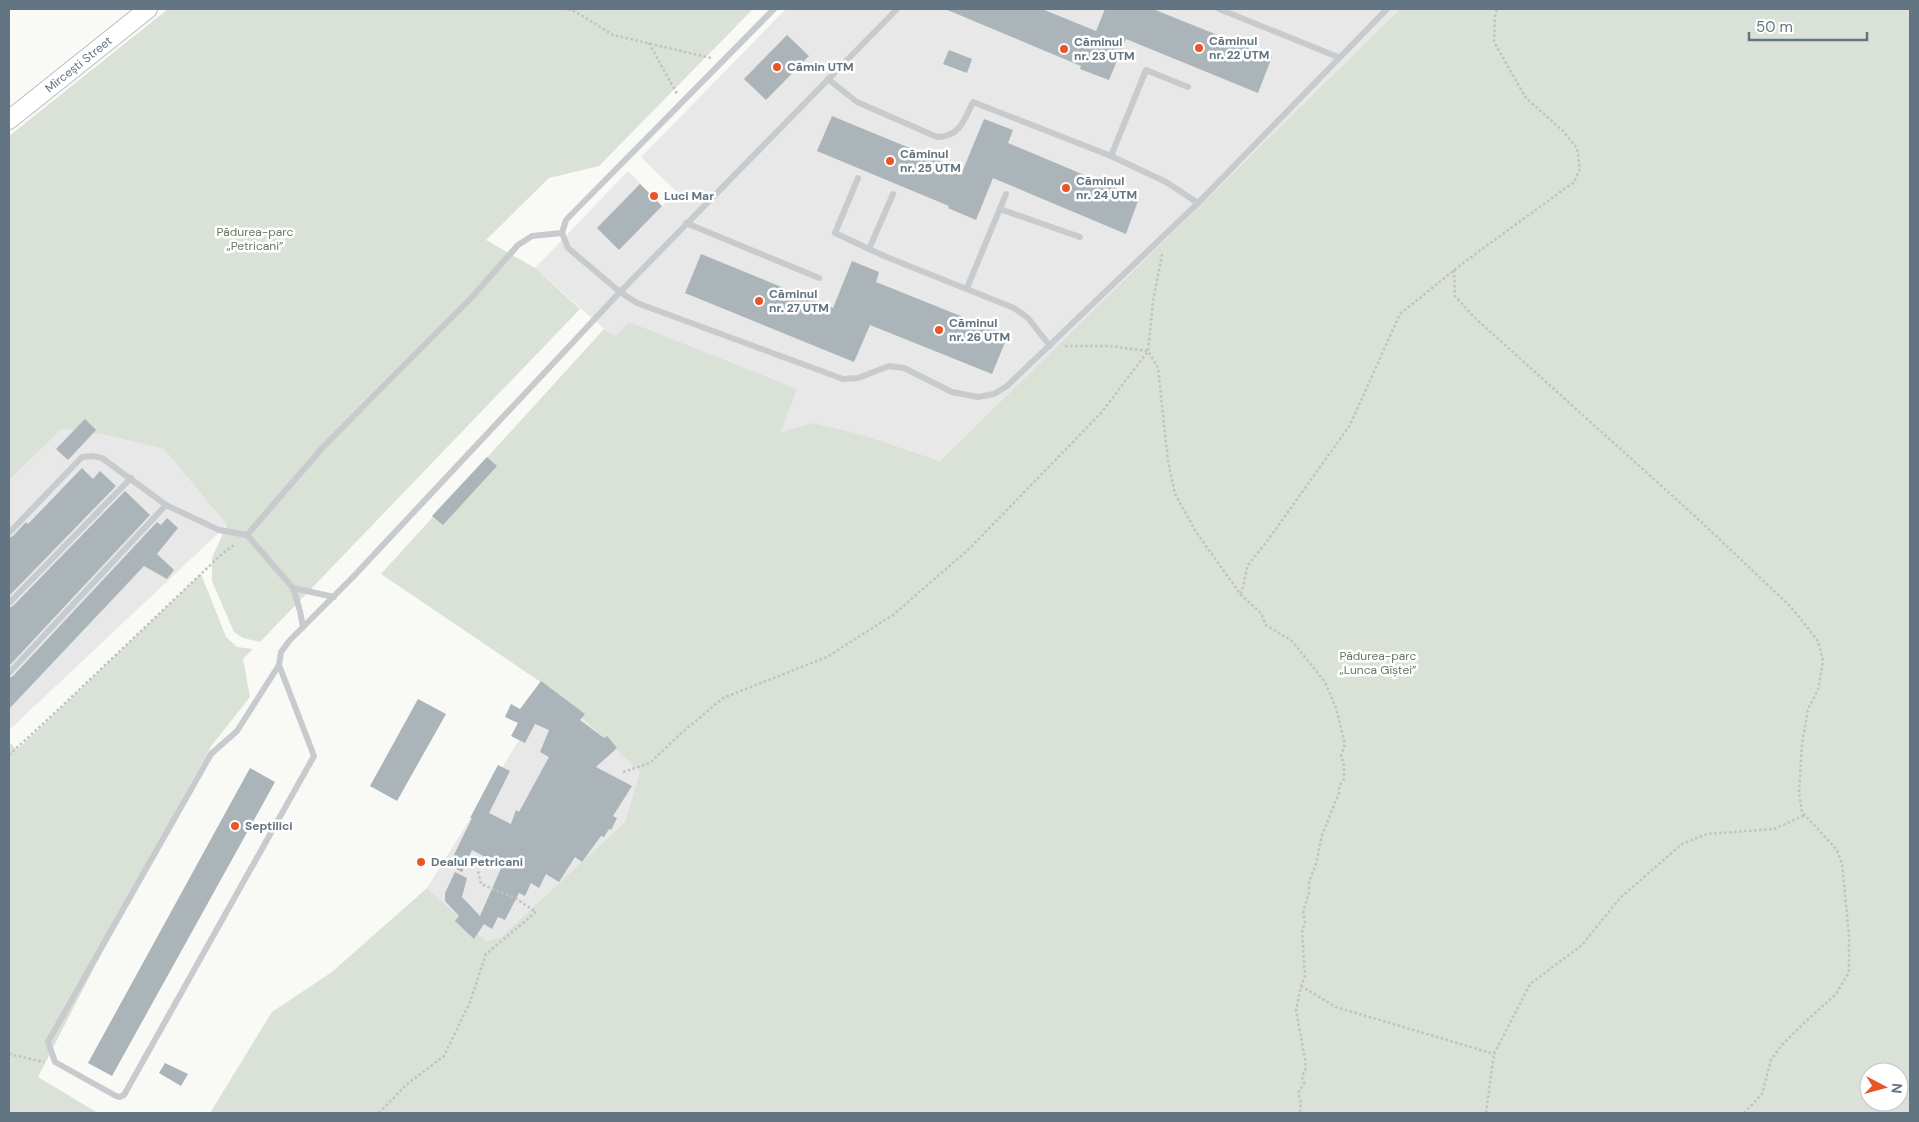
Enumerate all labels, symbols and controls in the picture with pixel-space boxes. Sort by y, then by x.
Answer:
scale bar [1749,10,1866,42]
text: 50 m [1756,17,1793,37]
street label: Mircești Street [42,33,116,96]
place label: Căminul nr. 22 UTM [1209,33,1269,63]
place label: Căminul nr. 23 UTM [1074,34,1135,64]
marker: Căminul nr. 22 UTM [1193,42,1205,54]
marker: Căminul nr. 23 UTM [1058,43,1070,55]
place label: Cămin UTM [787,59,854,75]
marker: Cămin UTM [771,61,783,73]
place label: Căminul nr. 25 UTM [900,146,961,176]
marker: Căminul nr. 25 UTM [884,155,896,167]
place label: Căminul nr. 24 UTM [1076,173,1137,203]
marker: Căminul nr. 24 UTM [1060,182,1072,194]
place label: Luci Mar [664,188,714,204]
marker: Luci Mar [648,190,660,202]
park label: Pădurea-parc „Petricani” [217,224,294,254]
place label: Căminul nr. 27 UTM [769,286,829,316]
marker: Căminul nr. 27 UTM [753,295,765,307]
place label: Căminul nr. 26 UTM [949,315,1010,345]
marker: Căminul nr. 26 UTM [933,324,945,336]
park label: Pădurea-parc „Lunca Gîștei” [1339,648,1417,678]
place label: Septilici [245,818,293,834]
marker: Septilici [229,820,241,832]
place label: Dealul Petricani [431,854,523,870]
marker: Dealul Petricani [415,856,427,868]
north arrow [1859,1062,1909,1112]
text: N [1887,1082,1906,1094]

